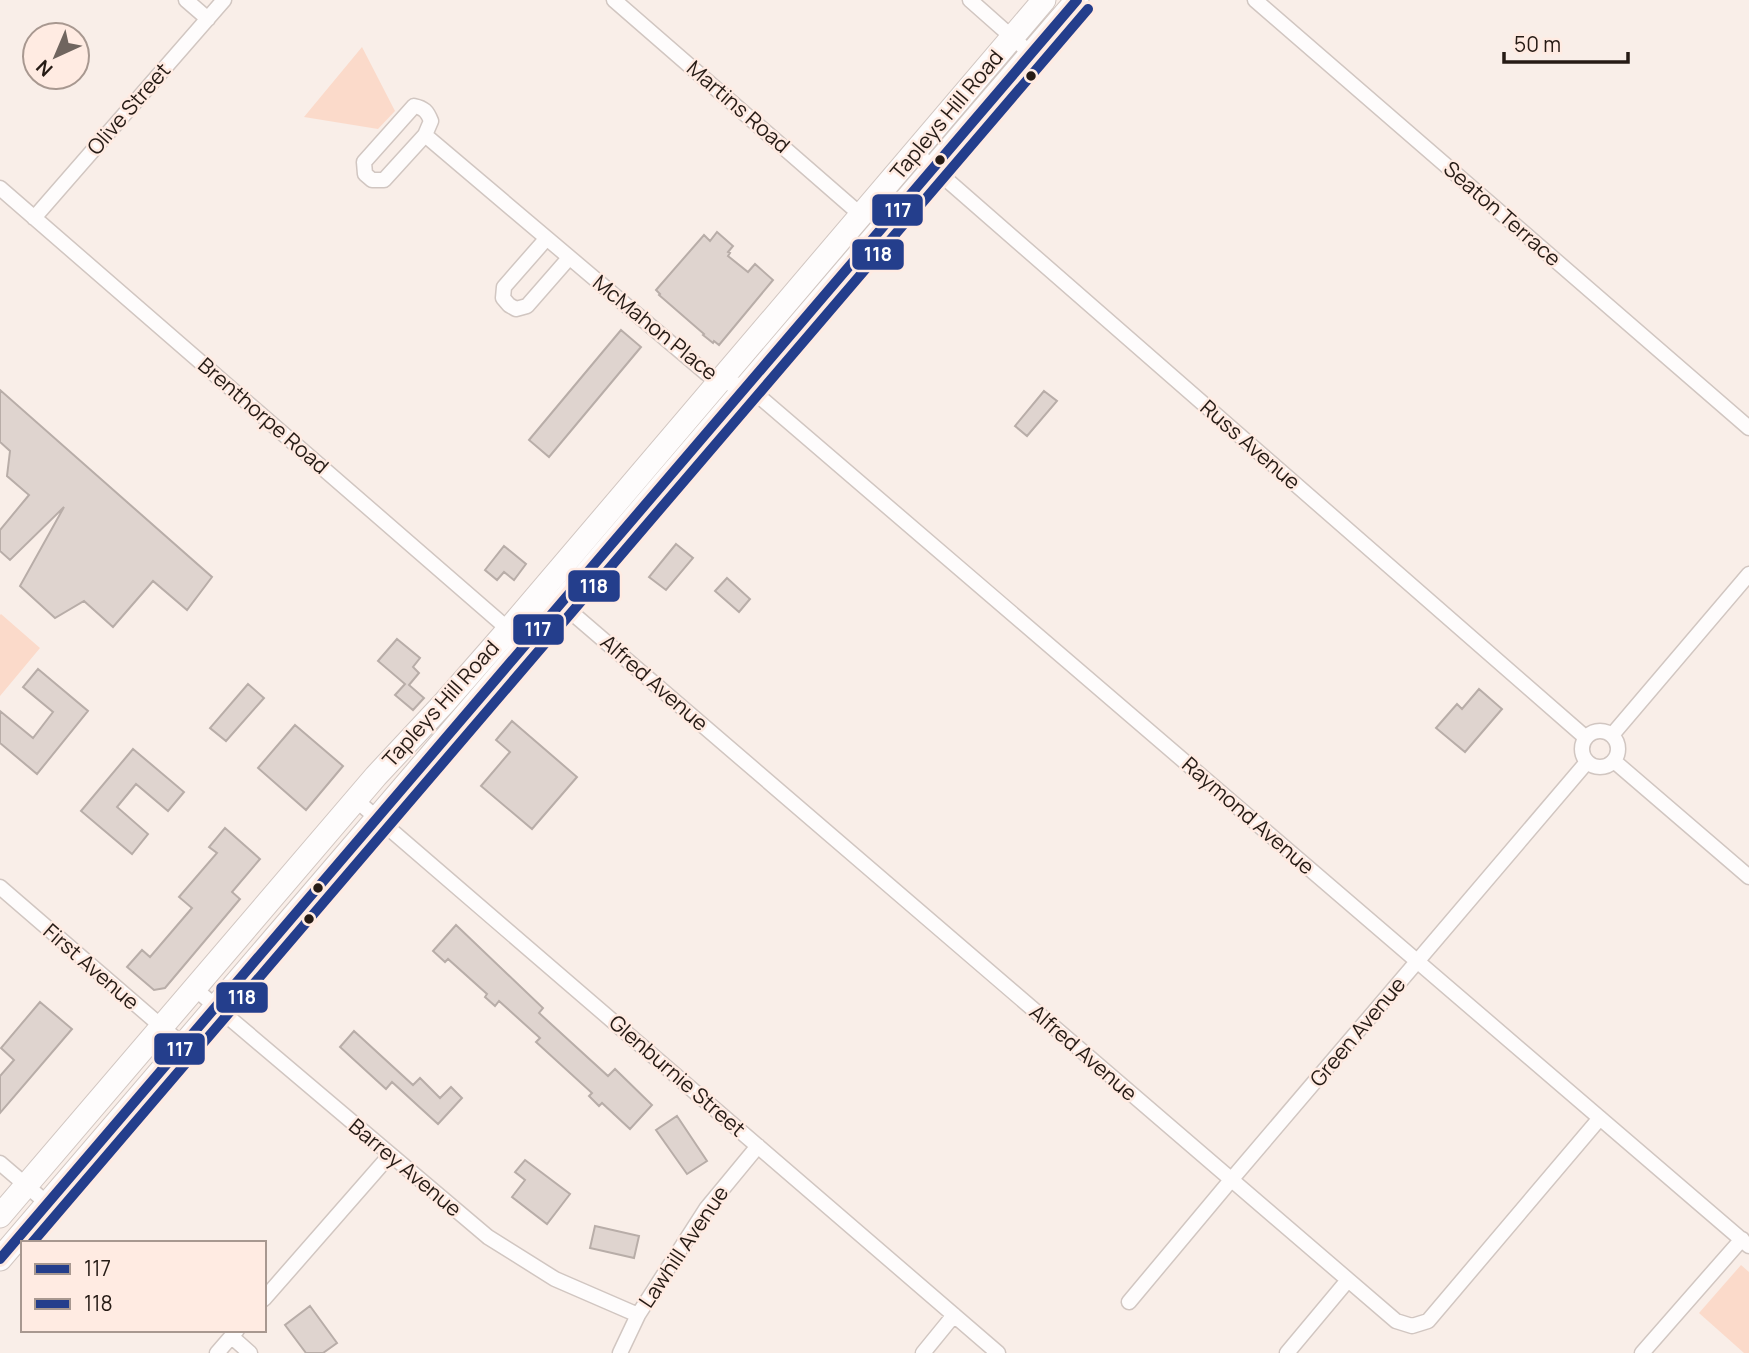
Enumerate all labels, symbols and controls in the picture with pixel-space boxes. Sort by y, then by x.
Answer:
north arrow [21,21,91,91]
scale bar [1504,21,1628,65]
text: 50 m [1514,30,1561,58]
street label: Tapleys Hill Road [884,44,1009,185]
text: N [30,54,58,82]
street label: Martins Road [681,54,796,159]
street label: Olive Street [80,56,176,160]
unlabelled marker [1024,69,1038,83]
unlabelled marker [933,153,947,167]
street label: Seaton Terrace [1438,155,1567,272]
line badge: 117 [871,193,924,227]
text: 117 [885,197,911,223]
line badge: 118 [851,238,905,271]
text: 118 [864,241,892,267]
street label: McMahon Place [587,268,724,386]
street label: Brenthorpe Road [192,351,335,480]
street label: Russ Avenue [1195,393,1307,495]
line badge: 118 [567,569,621,603]
text: 118 [580,573,608,599]
line badge: 117 [512,613,565,646]
text: 117 [525,616,551,642]
street label: Alfred Avenue [595,628,714,737]
street label: Tapleys Hill Road [376,634,505,773]
street label: Raymond Avenue [1177,750,1321,880]
unlabelled marker [311,881,325,895]
unlabelled marker [302,912,316,926]
street label: First Avenue [38,917,145,1016]
street label: Green Avenue [1303,971,1411,1092]
line badge: 118 [215,981,269,1014]
text: 118 [228,984,256,1010]
street label: Alfred Avenue [1024,998,1143,1107]
street label: Glenburnie Street [604,1008,752,1142]
line badge: 117 [153,1032,206,1066]
text: 117 [167,1036,193,1062]
street label: Barrey Avenue [344,1112,468,1223]
street label: Lawhill Avenue [632,1180,734,1313]
legend [21,1241,266,1332]
text: 117 [84,1254,111,1282]
text: 118 [84,1289,113,1317]

